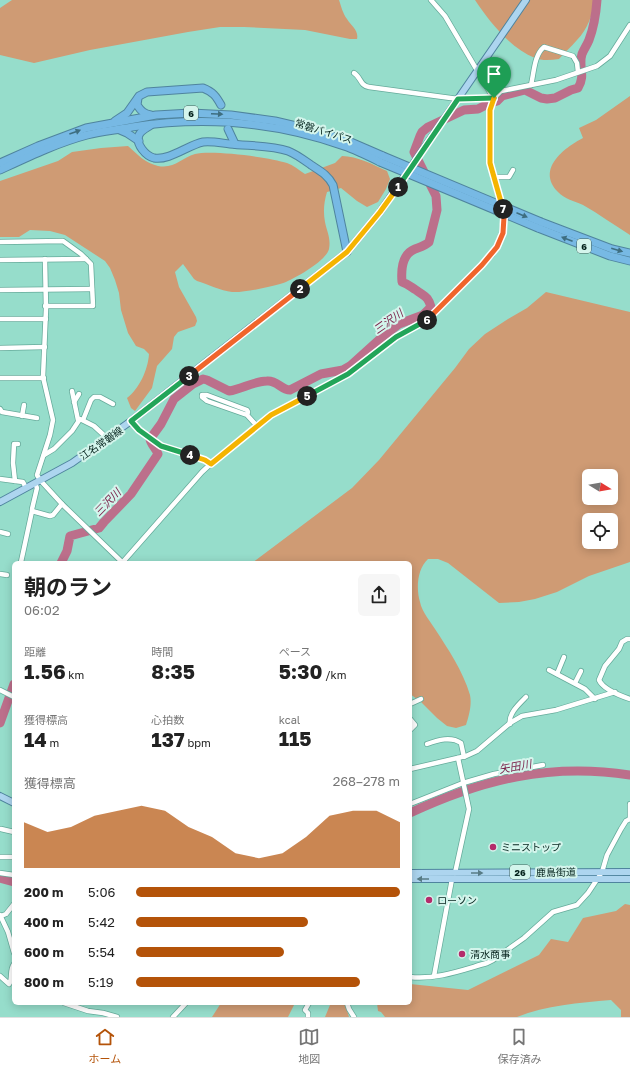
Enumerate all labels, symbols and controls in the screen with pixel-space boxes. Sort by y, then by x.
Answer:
pin [477,57,511,98]
icon: arrive [483,63,505,85]
road number: 6 [184,106,198,120]
one-way arrow [211,111,223,118]
street label: 常磐バイパス [294,117,354,145]
one-way arrow [69,129,81,135]
pin: 1 [388,177,408,197]
text: 1 [395,180,401,193]
pin: 7 [493,199,513,219]
text: 7 [500,202,506,215]
one-way arrow [517,212,529,218]
one-way arrow [560,236,572,242]
road number: 6 [577,239,591,253]
one-way arrow [611,247,623,253]
pin: 2 [290,279,310,299]
text: 2 [297,282,303,295]
water label: 三沢川 [371,306,406,336]
pin: 6 [417,310,437,330]
text: 6 [424,313,431,326]
pin: 3 [179,366,199,386]
text: 3 [186,369,192,382]
pin: 5 [297,386,317,406]
text: 5 [304,389,310,402]
street label: 江名常磐線 [77,424,125,462]
pin: 4 [180,445,200,465]
text: 4 [187,448,193,461]
north arrow [582,469,618,505]
map controls [582,469,618,549]
water label: 三沢川 [91,485,124,518]
button: locate [582,513,618,549]
text: 朝のラン [24,573,112,600]
button: share [358,574,400,616]
text: 06:02 [24,602,59,618]
text: 距離 [24,645,46,658]
text: 時間 [151,645,173,658]
text: ペース [279,645,311,658]
text: 1.56 [24,659,66,683]
text: 8:35 [151,659,195,683]
text: 5:30 [279,659,322,683]
text: km [66,668,84,681]
text: /km [322,668,346,681]
text: 獲得標高 [24,713,68,726]
text: 心拍数 [151,713,184,726]
text: kcal [279,713,300,726]
text: 115 [279,726,311,750]
text: 14 [24,727,47,751]
text: 137 [151,727,185,751]
text: m [47,736,59,749]
text: bpm [185,736,211,749]
water label: 矢田川 [498,757,533,775]
text: 268–278 m [333,773,400,789]
text: 獲得標高 [24,775,76,791]
place label: ミニストップ [501,841,561,853]
marker: ミニストップ [488,842,498,852]
road number: 26 [510,865,530,879]
street label: 鹿島街道 [536,866,576,878]
one-way arrow [471,870,484,876]
one-way arrow [416,876,429,882]
text: 200 m [24,884,63,900]
text: 5:06 [88,884,115,900]
place label: ローソン [437,894,477,906]
marker: ローソン [424,895,434,905]
text: 400 m [24,914,64,930]
text: 5:42 [88,914,115,930]
text: 600 m [24,944,64,960]
text: 5:54 [88,944,115,960]
place label: 清水商事 [470,948,510,960]
marker: 清水商事 [457,949,467,959]
text: 800 m [24,974,64,990]
text: 5:19 [88,974,114,990]
tab: ホーム [89,1026,121,1066]
tab: 地図 [298,1026,320,1066]
tab: 保存済み [497,1026,541,1066]

